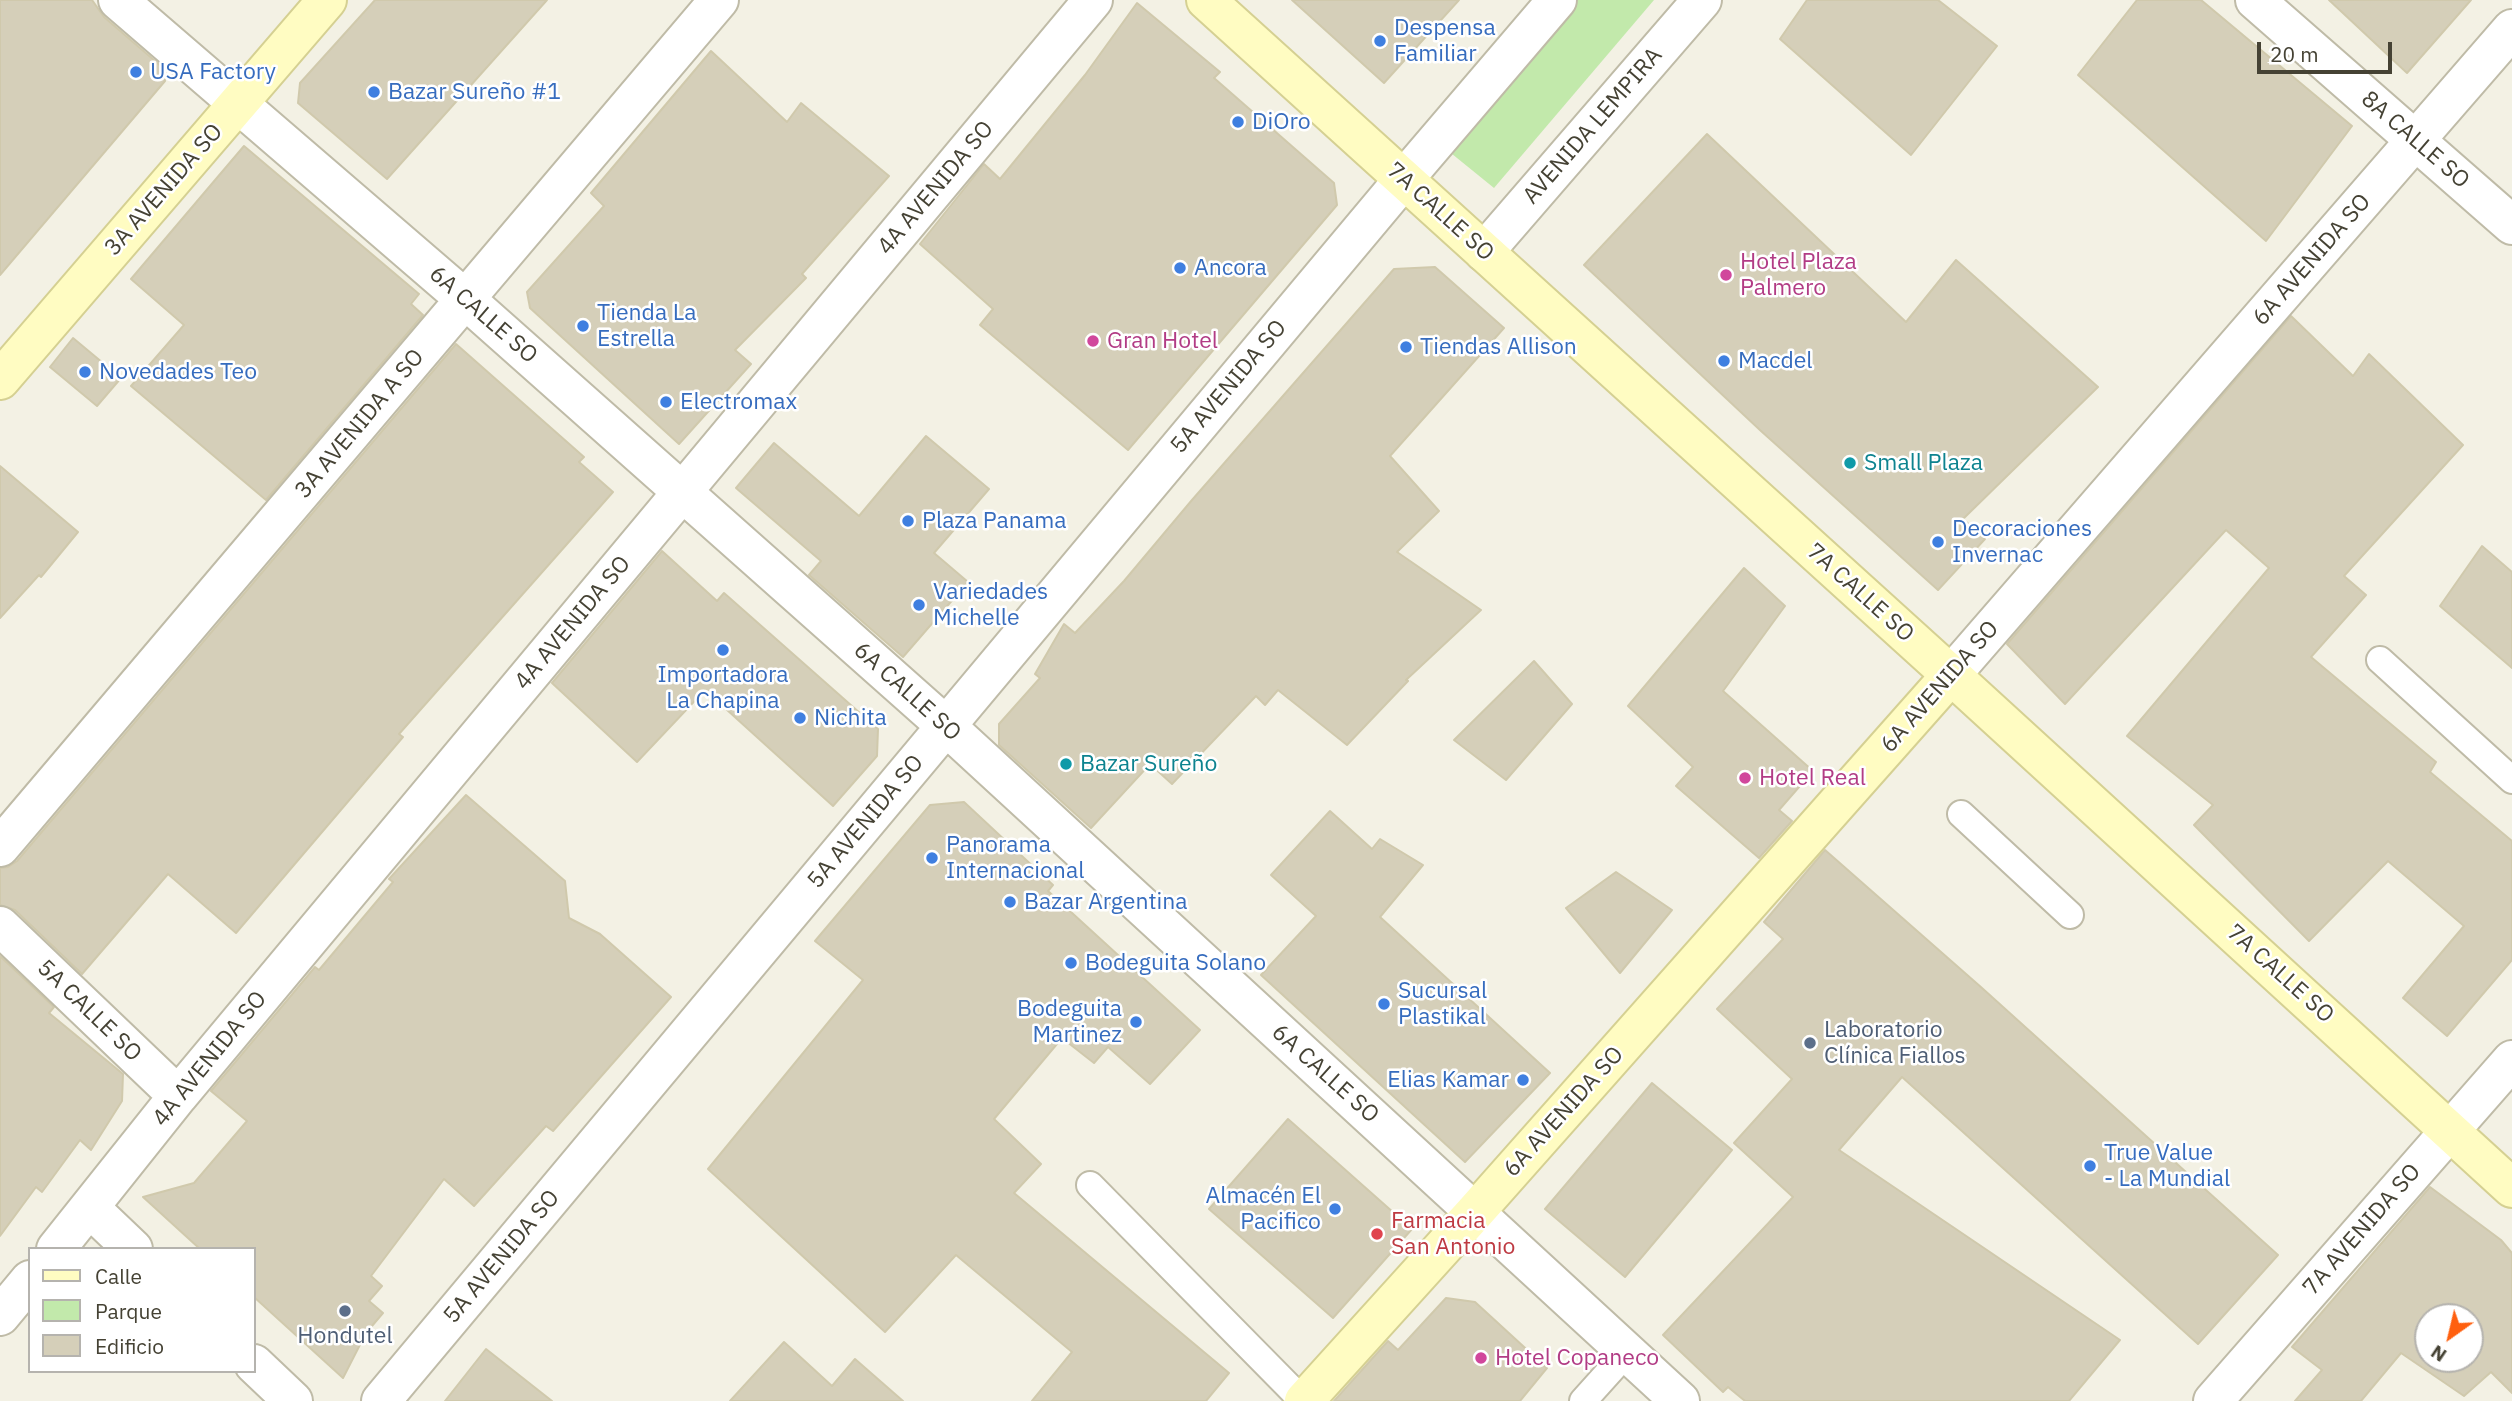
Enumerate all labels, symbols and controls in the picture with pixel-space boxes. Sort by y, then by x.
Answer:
place label: Despensa Familiar [1394,14,1496,68]
scale bar [2260,28,2395,72]
marker: Despensa Familiar [1372,33,1388,49]
text: 20 m [2270,40,2319,68]
street label: AVENIDA LEMPIRA [1518,42,1668,210]
place label: USA Factory [150,58,276,86]
marker: USA Factory [128,64,144,80]
place label: Bazar Sureño #1 [388,78,561,106]
marker: Bazar Sureño #1 [366,84,382,100]
street label: 8A CALLE SO [2355,85,2475,195]
place label: DiOro [1252,108,1311,136]
marker: DiOro [1230,114,1246,130]
street label: 4A AVENIDA SO [872,116,1000,260]
street label: 3A AVENIDA SO [99,118,229,262]
street label: 7A CALLE SO [1381,157,1499,267]
street label: 6A AVENIDA SO [2247,188,2377,332]
place label: Hotel Plaza Palmero [1740,248,1857,302]
place label: Ancora [1194,254,1267,282]
street label: 6A CALLE SO [423,260,543,370]
marker: Ancora [1172,260,1188,276]
marker: Hotel Plaza Palmero [1718,267,1734,283]
place label: Tienda La Estrella [597,299,696,353]
street label: 5A AVENIDA SO [1165,315,1293,459]
marker: Tienda La Estrella [575,318,591,334]
place label: Gran Hotel [1107,327,1218,355]
marker: Gran Hotel [1085,333,1101,349]
place label: Tiendas Allison [1420,333,1577,361]
marker: Tiendas Allison [1398,339,1414,355]
street label: 3A AVENIDA A SO [290,344,430,504]
place label: Macdel [1738,347,1813,375]
marker: Macdel [1716,353,1732,369]
place label: Novedades Teo [99,358,257,386]
marker: Novedades Teo [77,364,93,380]
place label: Electromax [680,388,797,416]
marker: Electromax [658,394,674,410]
place label: Small Plaza [1864,449,1983,477]
marker: Small Plaza [1842,455,1858,471]
place label: Plaza Panama [922,507,1067,535]
marker: Plaza Panama [900,513,916,529]
place label: Decoraciones Invernac [1952,515,2092,569]
marker: Decoraciones Invernac [1930,534,1946,550]
street label: 7A CALLE SO [1801,538,1919,648]
street label: 4A AVENIDA SO [509,551,637,695]
place label: Variedades Michelle [933,578,1048,632]
marker: Variedades Michelle [911,597,927,613]
street label: 6A AVENIDA SO [1875,615,2005,759]
street label: 6A CALLE SO [848,637,966,747]
marker: Importadora La Chapina [715,642,731,658]
place label: Importadora La Chapina [657,661,789,715]
place label: Nichita [814,704,887,732]
marker: Nichita [792,710,808,726]
street label: 5A AVENIDA SO [802,750,930,894]
place label: Bazar Sureño [1080,750,1217,778]
marker: Bazar Sureño [1058,756,1074,772]
place label: Hotel Real [1759,764,1866,792]
marker: Hotel Real [1737,770,1753,786]
place label: Panorama Internacional [946,831,1084,885]
marker: Panorama Internacional [924,850,940,866]
place label: Bazar Argentina [1024,888,1188,916]
marker: Bazar Argentina [1002,894,1018,910]
street label: 7A CALLE SO [2221,919,2339,1029]
place label: Bodeguita Solano [1085,949,1266,977]
street label: 5A CALLE SO [31,954,147,1068]
marker: Bodeguita Solano [1063,955,1079,971]
place label: Sucursal Plastikal [1398,977,1487,1031]
street label: 4A AVENIDA SO [147,986,273,1132]
place label: Bodeguita Martinez [1017,995,1122,1049]
marker: Sucursal Plastikal [1376,996,1392,1012]
marker: Bodeguita Martinez [1128,1014,1144,1030]
place label: Laboratorio Clínica Fiallos [1824,1016,1966,1070]
street label: 6A CALLE SO [1266,1019,1384,1129]
marker: Laboratorio Clínica Fiallos [1802,1035,1818,1051]
street label: 6A AVENIDA SO [1498,1041,1630,1183]
place label: Elias Kamar [1387,1066,1509,1094]
marker: Elias Kamar [1515,1072,1531,1088]
place label: True Value - La Mundial [2104,1139,2230,1193]
marker: True Value - La Mundial [2082,1158,2098,1174]
street label: 7A AVENIDA SO [2297,1158,2427,1302]
place label: Almacén El Pacifico [1205,1182,1321,1236]
street label: 5A AVENIDA SO [438,1185,566,1329]
marker: Almacén El Pacifico [1327,1201,1343,1217]
place label: Farmacia San Antonio [1391,1207,1515,1261]
marker: Farmacia San Antonio [1369,1226,1385,1242]
legend [28,1247,256,1373]
text: Calle [95,1262,142,1290]
text: Parque [95,1297,162,1325]
marker: Hondutel [337,1303,353,1319]
north arrow [2414,1303,2484,1373]
place label: Hondutel [297,1322,393,1350]
text: Edificio [95,1332,164,1360]
text: N [2426,1340,2451,1368]
place label: Hotel Copaneco [1495,1344,1659,1372]
marker: Hotel Copaneco [1473,1350,1489,1366]

